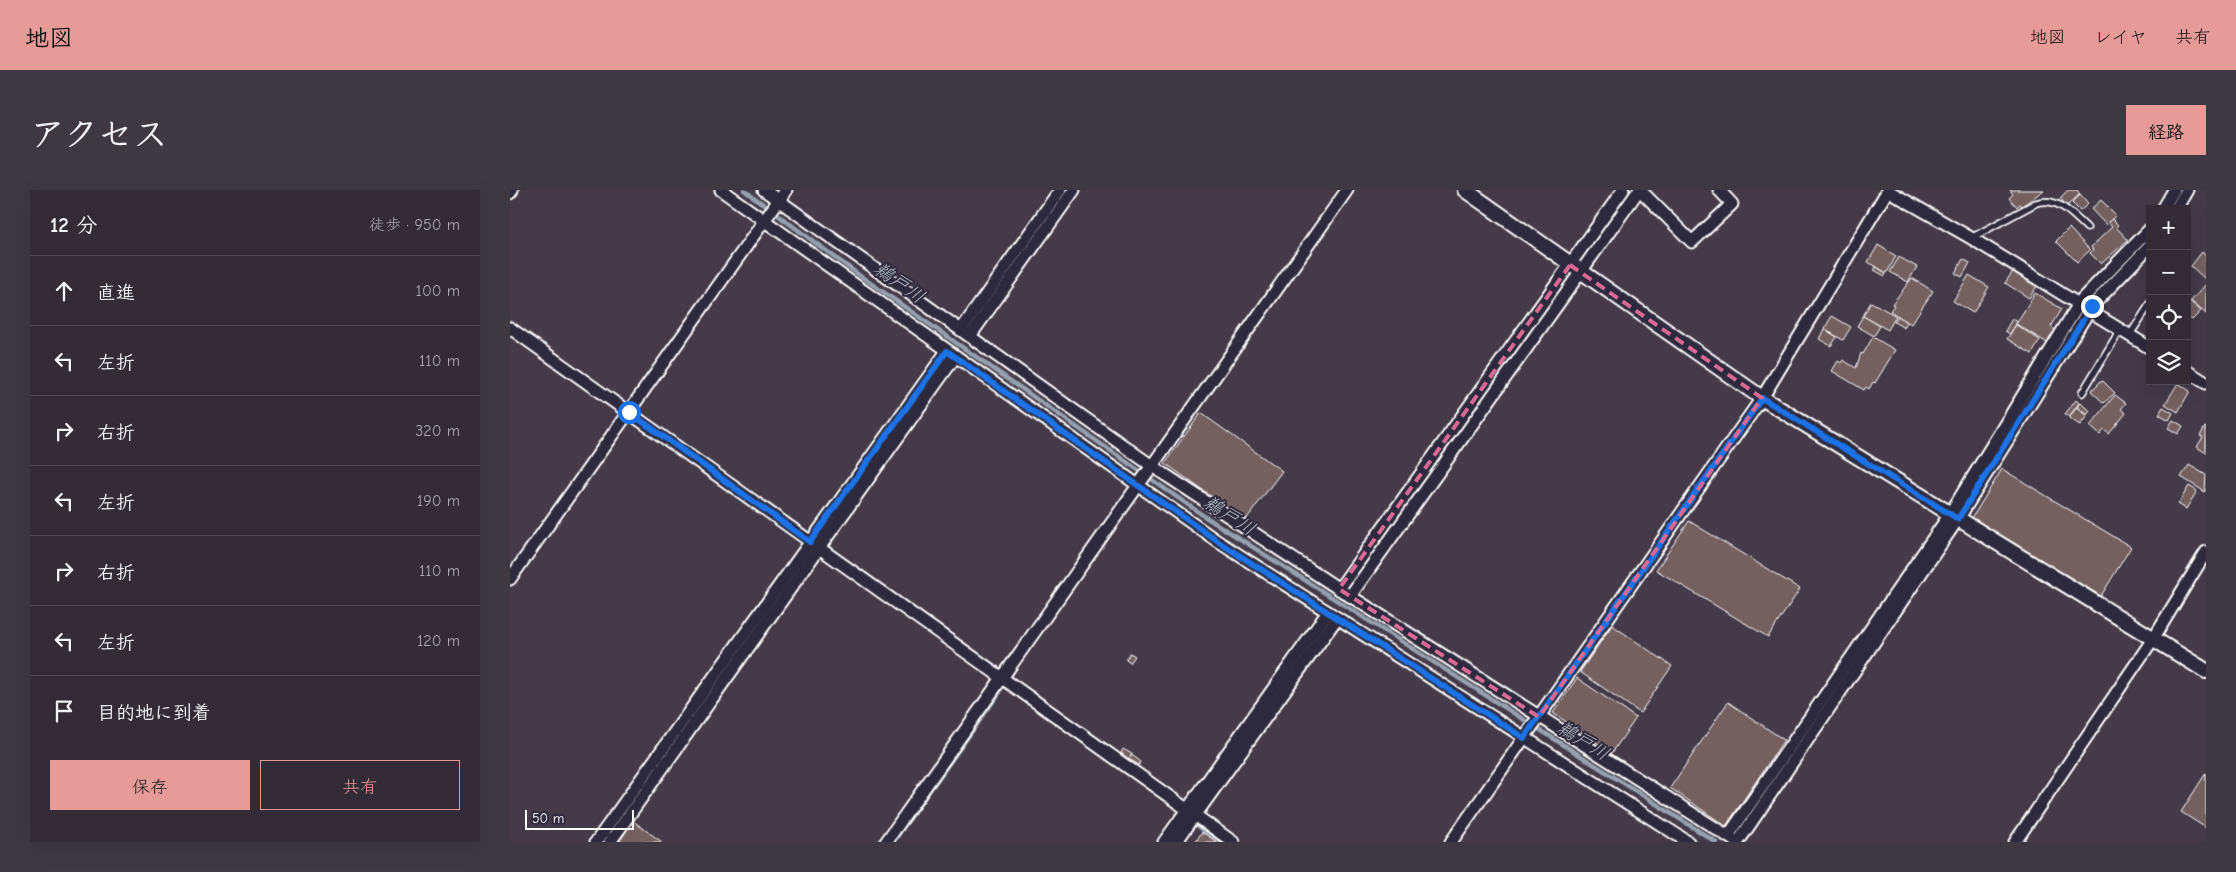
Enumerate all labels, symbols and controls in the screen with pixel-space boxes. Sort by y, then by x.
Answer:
text: 地図 [25,24,73,52]
text: 地図 [2030,27,2066,48]
text: レイヤ [2094,27,2147,48]
text: 共有 [2175,27,2211,48]
button: 経路 [2126,105,2206,155]
text: アクセス [30,114,168,155]
map controls [2146,205,2191,385]
button: + [2146,205,2191,250]
text: 12 分 [50,213,97,237]
text: 徒歩 · 950 m [369,216,460,234]
button: − [2146,250,2191,295]
water label: 鵜戸川 [870,257,929,308]
icon: ahead [50,277,78,305]
text: 直進 [97,282,135,304]
text: 100 m [416,282,460,300]
route end [2081,295,2104,318]
button: locate [2146,295,2191,340]
button: layers [2146,340,2191,385]
icon: left [50,347,78,375]
text: 左折 [97,352,135,374]
text: 110 m [419,352,460,370]
route start [618,401,641,424]
icon: right [50,417,78,445]
text: 右折 [97,422,135,444]
text: 320 m [415,422,460,440]
icon: left [50,487,78,515]
water label: 鵜戸川 [1200,491,1259,541]
text: 左折 [97,492,135,514]
text: 190 m [417,492,460,510]
icon: right [50,557,78,585]
text: 右折 [97,562,135,584]
text: 110 m [419,562,460,580]
icon: left [50,627,78,655]
text: 左折 [97,632,135,654]
text: 120 m [417,632,460,650]
icon: arrive [50,697,78,725]
text: 目的地に到着 [97,702,211,724]
water label: 鵜戸川 [1553,716,1613,765]
button: 保存 [50,760,250,810]
button: 共有 [260,760,460,810]
scale bar [525,807,634,830]
text: 50 m [532,810,564,827]

